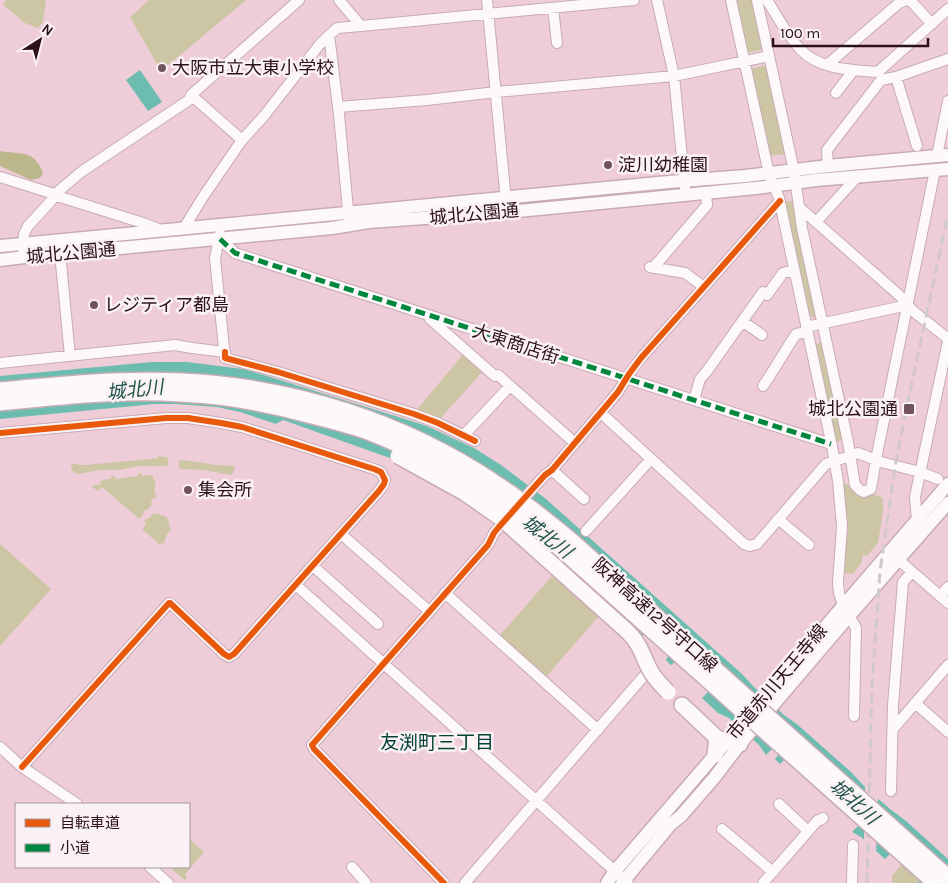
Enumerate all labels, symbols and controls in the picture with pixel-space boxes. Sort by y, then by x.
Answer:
north arrow [15,15,65,65]
scale bar [773,15,928,47]
text: N [38,20,56,40]
text: 100 m [780,24,820,42]
place label: 大阪市立大東小学校 [172,57,334,79]
marker: 大阪市立大東小学校 [156,62,168,74]
place label: 淀川幼稚園 [618,154,708,176]
marker: 淀川幼稚園 [602,159,614,171]
street label: 城北公園通 [428,199,520,229]
street label: 城北公園通 [25,238,117,268]
place label: レジティア都島 [104,294,229,316]
marker: レジティア都島 [88,299,100,311]
street label: 大東商店街 [470,320,562,368]
water label: 城北川 [105,376,166,404]
place label: 城北公園通 [808,398,898,420]
marker: 城北公園通 [902,402,916,416]
place label: 集会所 [198,479,252,501]
marker: 集会所 [182,484,194,496]
water label: 城北川 [518,511,578,564]
street label: 阪神高速12号守口線 [588,553,722,677]
street label: 市道赤川天王寺線 [722,620,832,744]
district label: 友渕町三丁目 [380,732,494,754]
water label: 城北川 [825,775,884,831]
legend [15,803,190,868]
text: 自転車道 [60,814,120,832]
text: 小道 [60,839,90,857]

